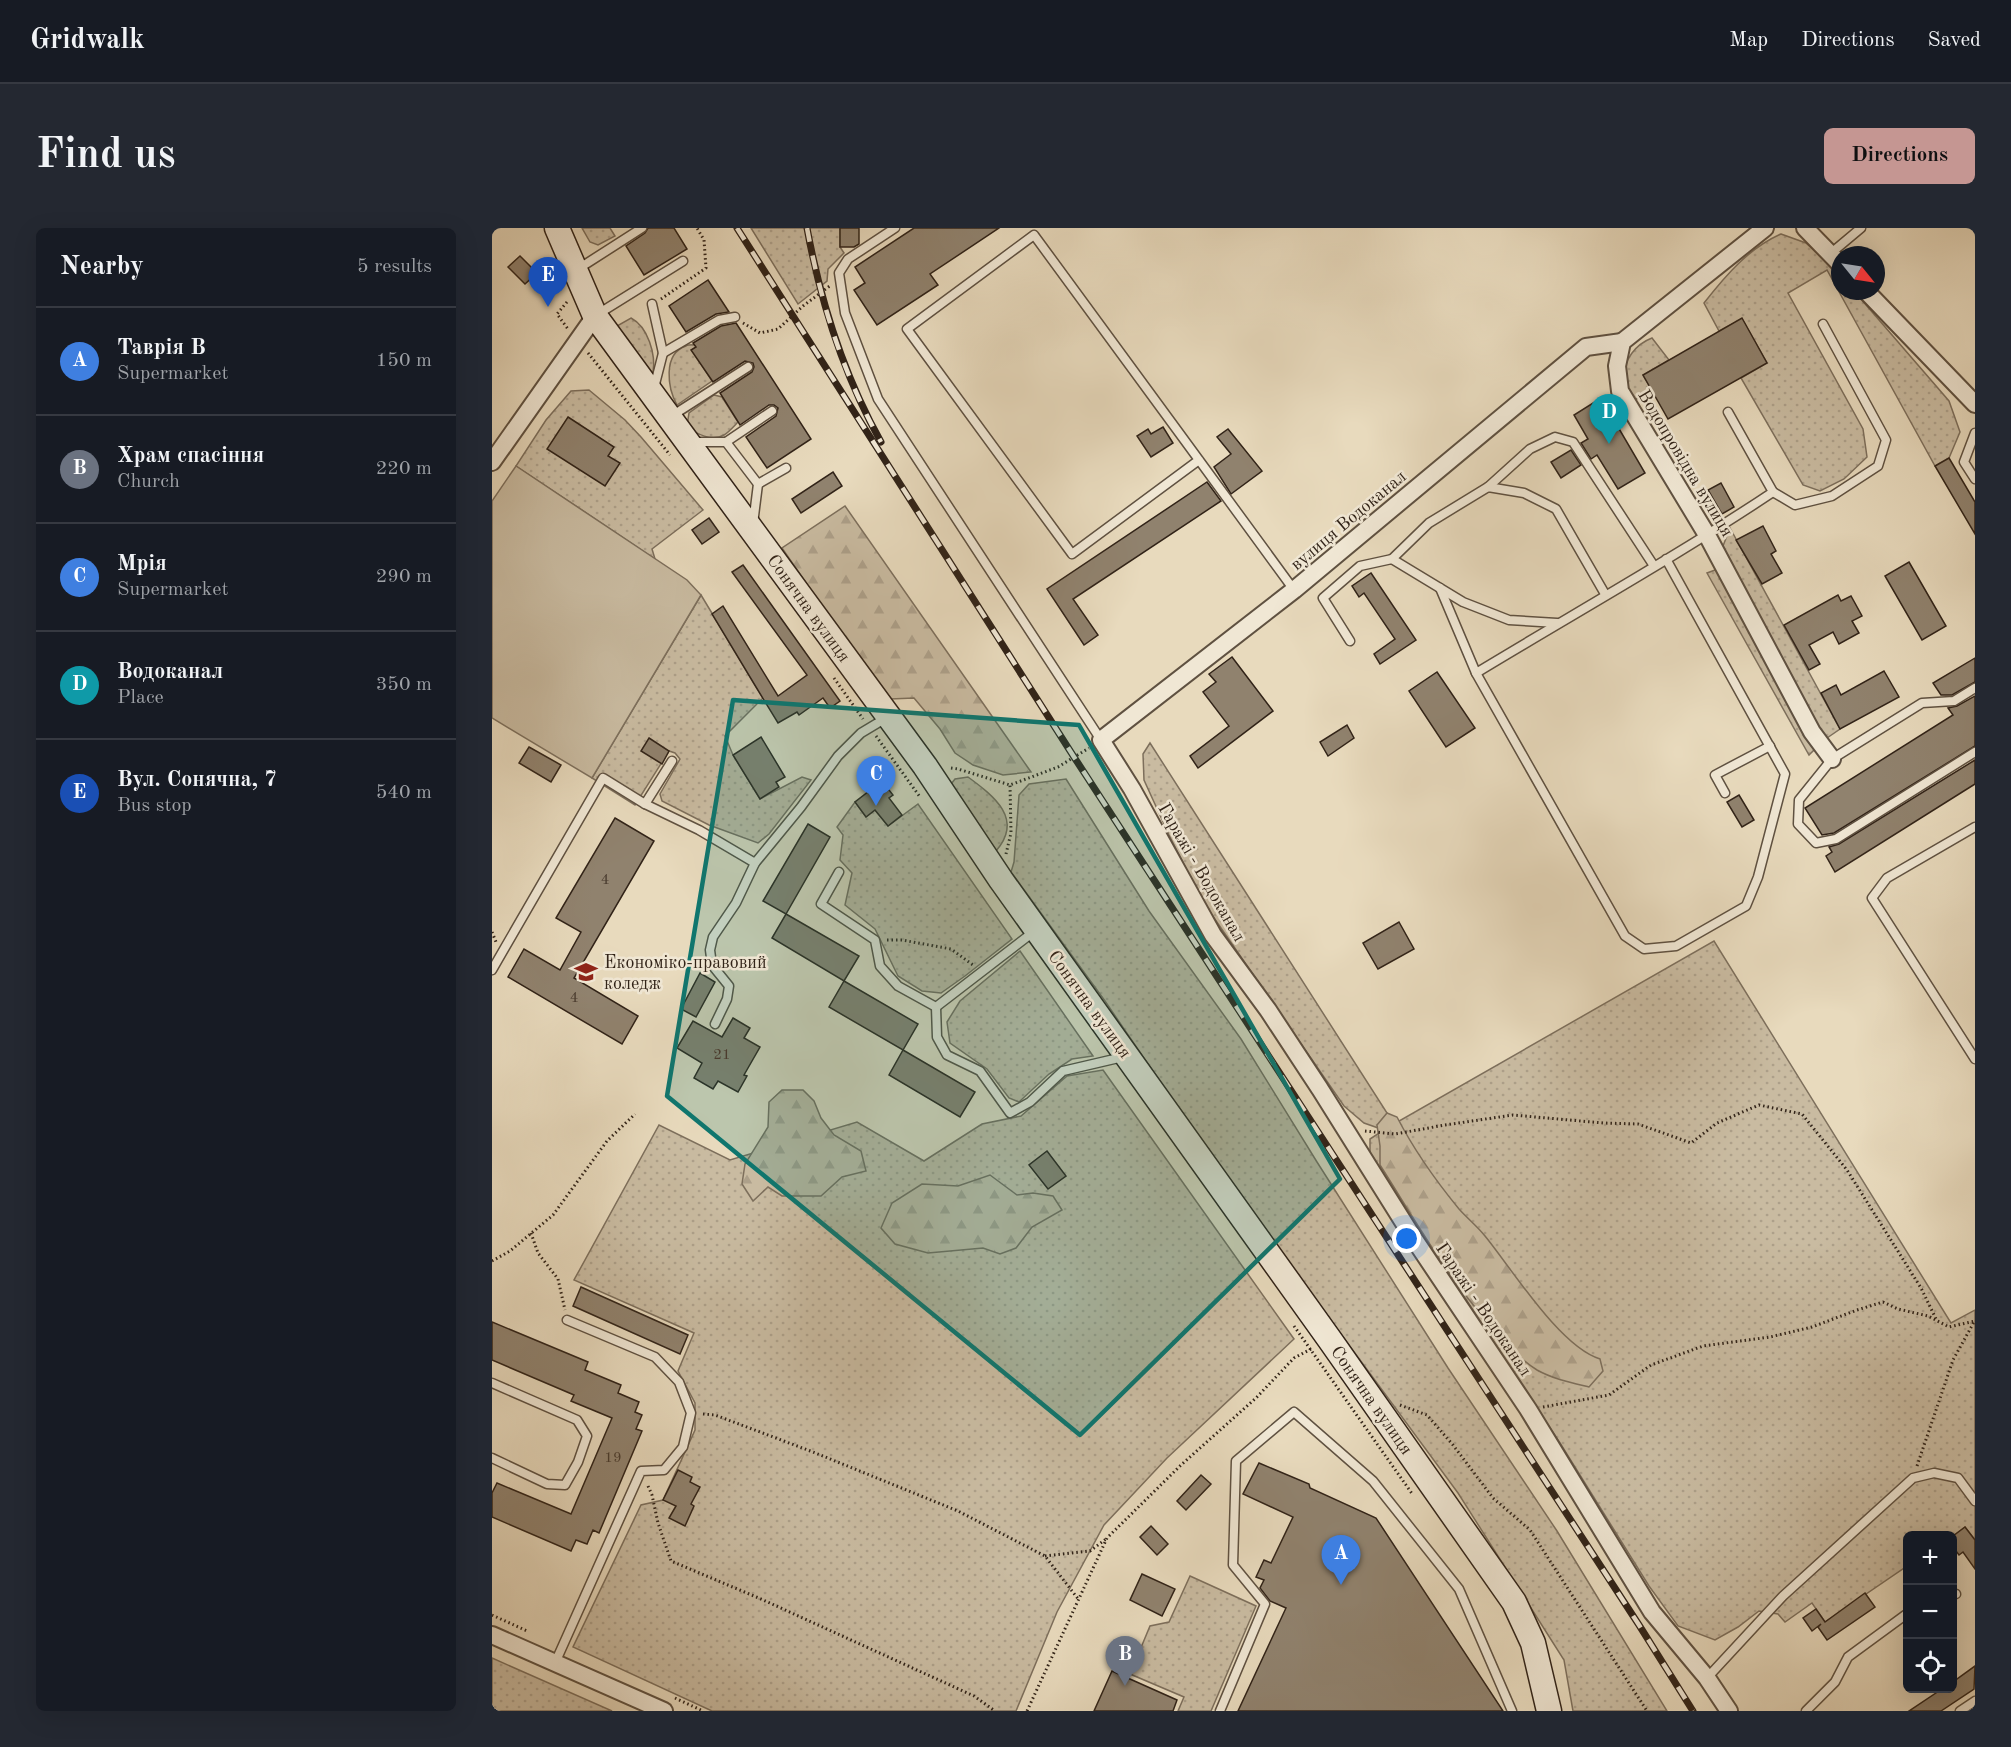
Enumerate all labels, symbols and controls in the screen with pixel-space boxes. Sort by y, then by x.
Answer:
text: Gridwalk [30,27,145,55]
text: Map [1729,30,1768,51]
text: Directions [1801,30,1895,51]
text: Saved [1928,30,1981,51]
button: Directions [1824,128,1975,184]
text: Find us [36,135,175,177]
north arrow [1831,246,1885,300]
text: Nearby [60,254,144,280]
text: 5 results [357,257,432,277]
pin: E [528,257,568,307]
text: Таврія В [117,337,206,359]
text: A [72,351,87,371]
text: 150 m [376,351,432,371]
text: Supermarket [117,364,228,384]
street label: Водопровідна вулиця [1634,387,1736,540]
pin: D [1590,394,1628,444]
text: Храм спасіння [117,445,264,467]
text: B [72,459,87,479]
text: 220 m [376,459,432,479]
street label: вулиця Водоканал [1287,467,1410,574]
text: Church [117,472,180,492]
street label: Сонячна вулиця [763,551,853,666]
text: Мрія [117,553,167,575]
text: C [73,567,86,587]
text: 290 m [376,567,432,587]
text: Supermarket [117,580,228,600]
text: Водоканал [117,661,223,683]
text: D [72,675,87,695]
text: 350 m [376,675,432,695]
text: Place [117,688,164,708]
pin: C [856,756,896,806]
text: Вул. Сонячна, 7 [117,769,277,791]
text: E [73,783,86,803]
text: 540 m [376,783,432,803]
text: Bus stop [117,796,192,816]
street label: Гаражі - Водоканал [1154,800,1248,945]
house number: 4 [601,873,609,888]
street label: Сонячна вулиця [1044,947,1134,1062]
place label: Економіко-правовий коледж [604,954,767,993]
school or university icon: Економіко-правовий коледж [573,959,599,985]
house number: 4 [570,991,578,1006]
house number: 21 [713,1048,731,1063]
your location [1392,1224,1421,1253]
street label: Гаражі - Водоканал [1432,1240,1534,1380]
street label: Сонячна вулиця [1327,1343,1415,1458]
house number: 19 [604,1451,622,1466]
map controls [1903,1531,1957,1693]
button: + [1903,1531,1957,1585]
pin: A [1322,1536,1360,1585]
button: − [1903,1585,1957,1639]
pin: B [1106,1636,1144,1686]
button: locate [1903,1639,1957,1693]

